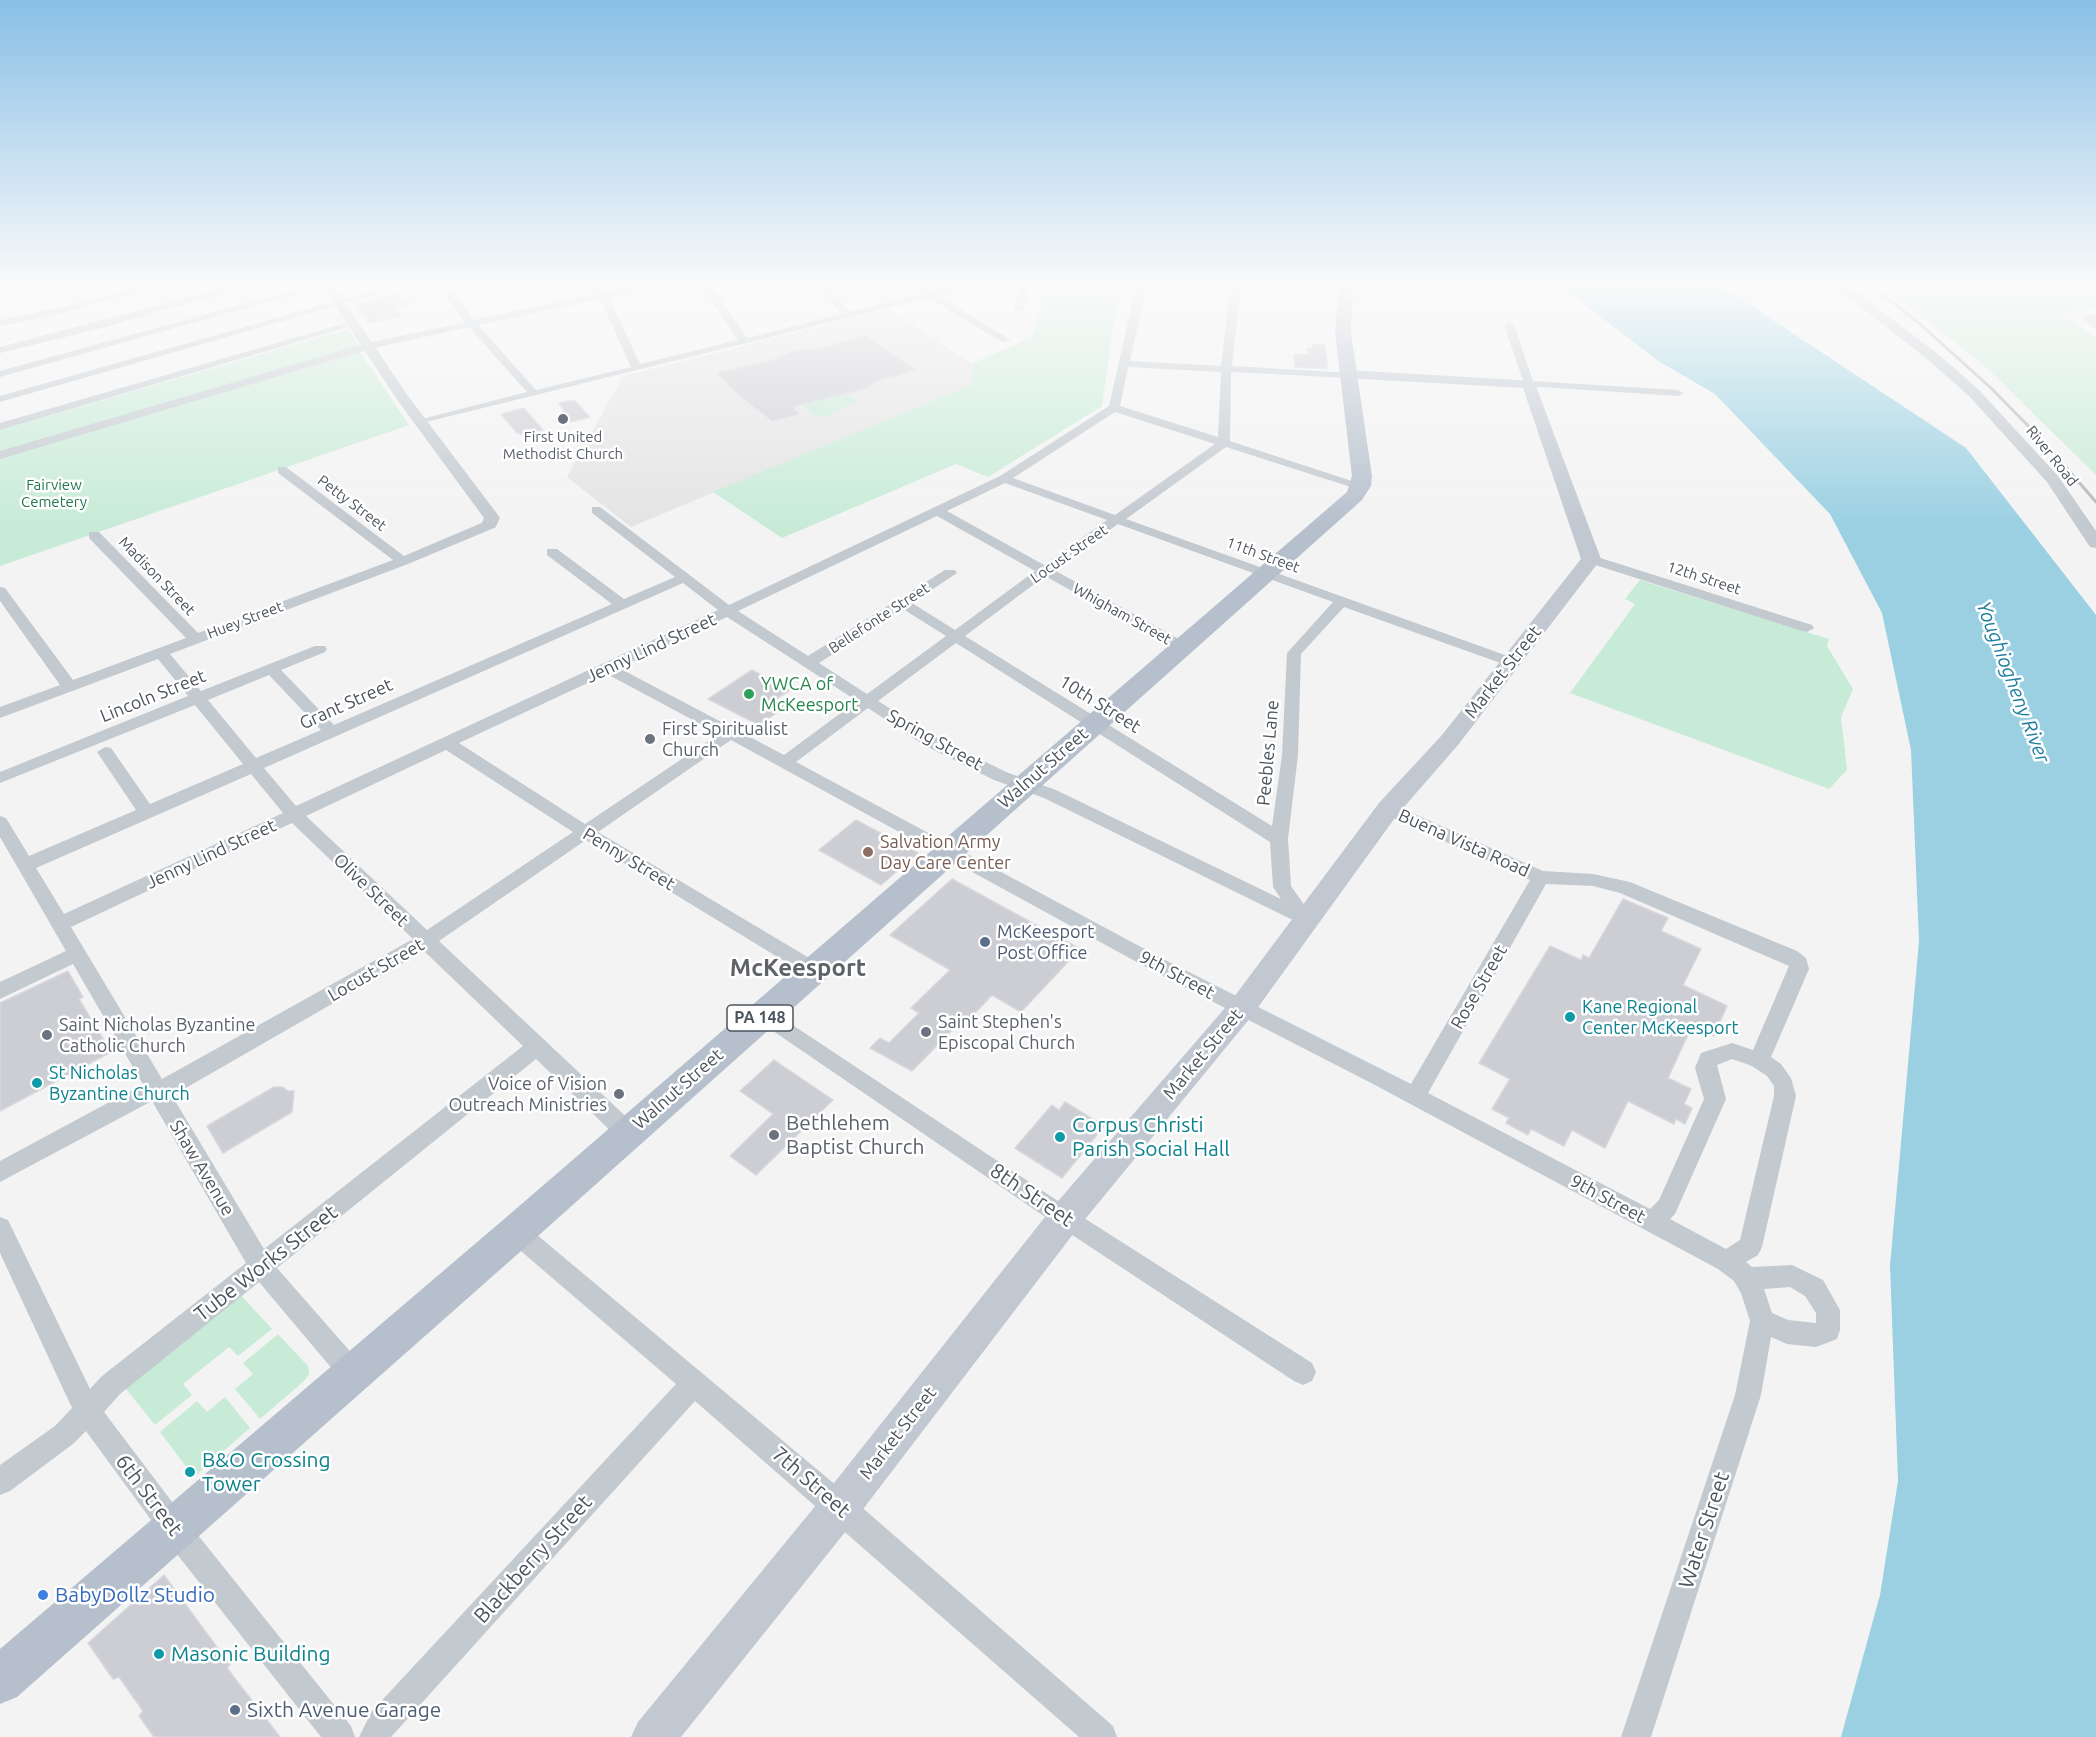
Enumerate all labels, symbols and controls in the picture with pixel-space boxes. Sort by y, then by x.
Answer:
marker: First United Methodist Church [556,412,570,426]
street label: River Road [2022,422,2082,490]
place label: First United Methodist Church [503,428,623,463]
street label: Petty Street [314,471,390,535]
park label: Fairview Cemetery [21,476,87,511]
street label: Locust Street [1027,521,1111,587]
street label: Madison Street [115,533,199,619]
street label: 11th Street [1224,533,1302,577]
street label: 12th Street [1665,558,1743,598]
street label: Bellefonte Street [825,579,933,657]
street label: Whigham Street [1070,580,1174,648]
street label: Huey Street [205,597,285,643]
water label: Youghiogheny River [1971,598,2055,766]
street label: Jenny Lind Street [583,608,719,688]
street label: Market Street [1460,621,1546,723]
street label: Lincoln Street [97,665,209,727]
street label: 10th Street [1055,670,1145,738]
place label: YWCA of McKeesport [761,673,858,716]
street label: Grant Street [296,674,396,734]
marker: YWCA of McKeesport [742,687,756,701]
street label: Peebles Lane [1253,699,1283,807]
street label: Spring Street [883,705,987,775]
place label: First Spiritualist Church [662,718,788,760]
street label: Walnut Street [994,723,1092,813]
marker: First Spiritualist Church [643,732,657,746]
street label: Buena Vista Road [1395,804,1533,882]
street label: Jenny Lind Street [143,814,279,894]
street label: Penny Street [579,823,679,895]
place label: Salvation Army Day Care Center [880,831,1011,874]
marker: Salvation Army Day Care Center [861,845,875,859]
street label: Olive Street [329,849,413,931]
place label: McKeesport Post Office [997,921,1094,964]
street label: Locust Street [324,934,428,1006]
marker: McKeesport Post Office [978,935,992,949]
street label: Rose Street [1446,941,1512,1033]
street label: 9th Street [1136,946,1218,1004]
district label: McKeesport [730,954,866,982]
place label: Kane Regional Center McKeesport [1582,996,1739,1038]
street label: Market Street [1159,1004,1247,1104]
road number: PA 148 [727,1005,793,1031]
marker: Kane Regional Center McKeesport [1563,1010,1577,1024]
place label: Saint Stephen's Episcopal Church [938,1011,1075,1054]
place label: Saint Nicholas Byzantine Catholic Church [59,1014,255,1056]
marker: Saint Stephen's Episcopal Church [919,1025,933,1039]
marker: Saint Nicholas Byzantine Catholic Church [40,1028,54,1042]
street label: Walnut Street [629,1044,727,1134]
place label: St Nicholas Byzantine Church [49,1062,190,1104]
place label: Voice of Vision Outreach Ministries [448,1073,607,1116]
marker: St Nicholas Byzantine Church [30,1076,44,1090]
marker: Voice of Vision Outreach Ministries [612,1087,626,1101]
place label: Bethlehem Baptist Church [786,1110,924,1160]
place label: Corpus Christi Parish Social Hall [1072,1112,1230,1162]
street label: Shaw Avenue [165,1116,239,1220]
marker: Bethlehem Baptist Church [767,1128,781,1142]
marker: Corpus Christi Parish Social Hall [1053,1130,1067,1144]
street label: 8th Street [985,1158,1079,1232]
street label: 9th Street [1567,1170,1649,1228]
street label: Tube Works Street [190,1199,342,1327]
street label: Market Street [855,1382,941,1484]
street label: 7th Street [767,1441,855,1523]
place label: B&O Crossing Tower [202,1447,331,1497]
street label: 6th Street [110,1449,188,1541]
marker: B&O Crossing Tower [183,1465,197,1479]
street label: Water Street [1673,1469,1735,1591]
street label: Blackberry Street [469,1490,597,1628]
place label: BabyDollz Studio [55,1582,215,1608]
marker: BabyDollz Studio [36,1588,50,1602]
place label: Masonic Building [171,1641,330,1667]
marker: Masonic Building [152,1647,166,1661]
place label: Sixth Avenue Garage [247,1697,441,1723]
marker: Sixth Avenue Garage [228,1703,242,1717]

